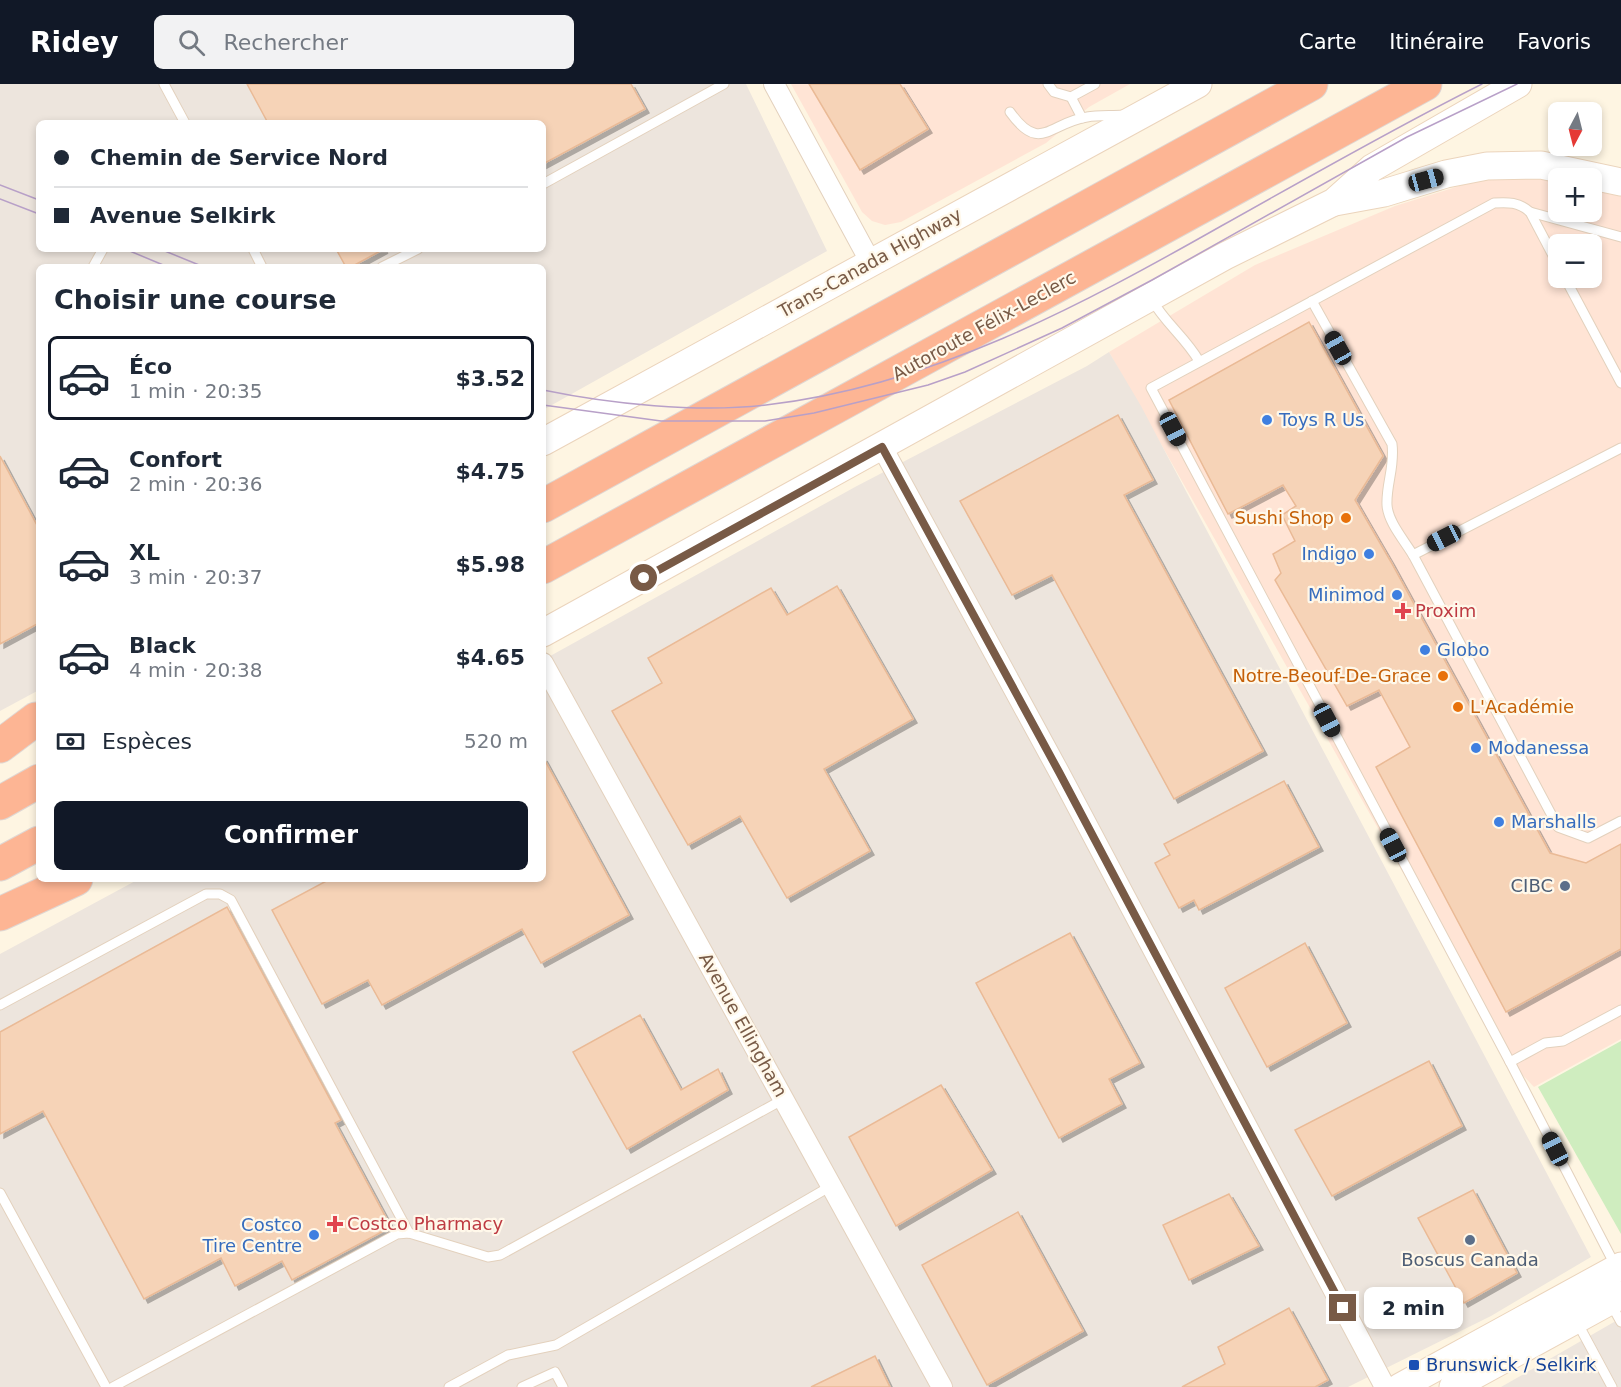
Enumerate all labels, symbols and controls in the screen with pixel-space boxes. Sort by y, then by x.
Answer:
search box [154,15,574,69]
text: Ridey [30,26,118,59]
icon: search [175,26,208,59]
text: Rechercher [223,30,348,55]
text: Carte [1299,30,1356,54]
text: Itinéraire [1389,30,1484,54]
text: Favoris [1517,30,1591,54]
north arrow [1548,102,1602,156]
map controls [1548,102,1602,288]
text: Chemin de Service Nord [90,145,388,170]
car [1406,167,1446,193]
button: + [1548,168,1602,222]
text: Avenue Selkirk [90,203,275,228]
street label: Trans-Canada Highway [774,203,965,322]
button: − [1548,234,1602,288]
street label: Autoroute Félix-Leclerc [888,266,1079,385]
text: Choisir une course [54,284,337,315]
car [1321,328,1355,368]
icon: car [57,351,111,405]
text: Éco [129,354,172,379]
text: $3.52 [455,366,525,391]
text: 1 min · 20:35 [129,379,263,403]
car [1157,409,1189,449]
place label: Toys R Us [1278,409,1364,430]
marker: Toys R Us [1260,413,1274,427]
icon: car [57,444,111,498]
text: Confort [129,447,222,472]
text: $4.75 [455,459,525,484]
text: 2 min · 20:36 [129,472,263,496]
place label: Sushi Shop [1234,507,1334,528]
marker: Sushi Shop [1339,511,1353,525]
car [1424,522,1464,554]
icon: car [57,537,111,591]
text: XL [129,540,160,565]
place label: Indigo [1301,543,1357,564]
marker: Indigo [1362,547,1376,561]
text: $5.98 [455,552,525,577]
route start [630,564,657,591]
text: 3 min · 20:37 [129,565,263,589]
place label: Minimod [1308,584,1385,605]
marker: Minimod [1390,588,1404,602]
place label: Proxim [1415,600,1476,621]
marker: Proxim [1396,604,1410,618]
icon: car [57,630,111,684]
text: Black [129,633,196,658]
place label: Globo [1437,639,1489,660]
marker: Globo [1418,643,1432,657]
text: $4.65 [455,645,525,670]
text: 4 min · 20:38 [129,658,263,682]
place label: Notre-Beouf-De-Grace [1232,665,1431,686]
marker: Notre-Beouf-De-Grace [1436,669,1450,683]
place label: L'Académie [1470,696,1574,717]
car [1311,700,1343,740]
marker: L'Académie [1451,700,1465,714]
icon: cash [54,725,87,758]
text: Espèces [102,729,192,754]
text: 520 m [464,729,528,753]
place label: Modanessa [1488,737,1589,758]
marker: Modanessa [1469,741,1483,755]
button: Confirmer [54,801,528,870]
place label: Marshalls [1511,811,1596,832]
marker: Marshalls [1492,815,1506,829]
car [1377,825,1409,865]
place label: CIBC [1511,875,1553,896]
marker: CIBC [1558,879,1572,893]
street label: Avenue Ellingham [695,949,792,1101]
car [1539,1129,1571,1169]
place label: Costco Pharmacy [347,1213,503,1234]
place label: Costco Tire Centre [202,1214,302,1256]
marker: Costco Pharmacy [328,1217,342,1231]
marker: Costco Tire Centre [307,1228,321,1242]
marker: Boscus Canada [1463,1233,1477,1247]
place label: Boscus Canada [1401,1249,1539,1270]
callout: 2 min [1364,1287,1463,1329]
route end [1329,1294,1356,1321]
text: 2 min [1382,1296,1445,1320]
place label: Brunswick / Selkirk [1426,1354,1597,1375]
marker: Brunswick / Selkirk [1407,1358,1421,1372]

